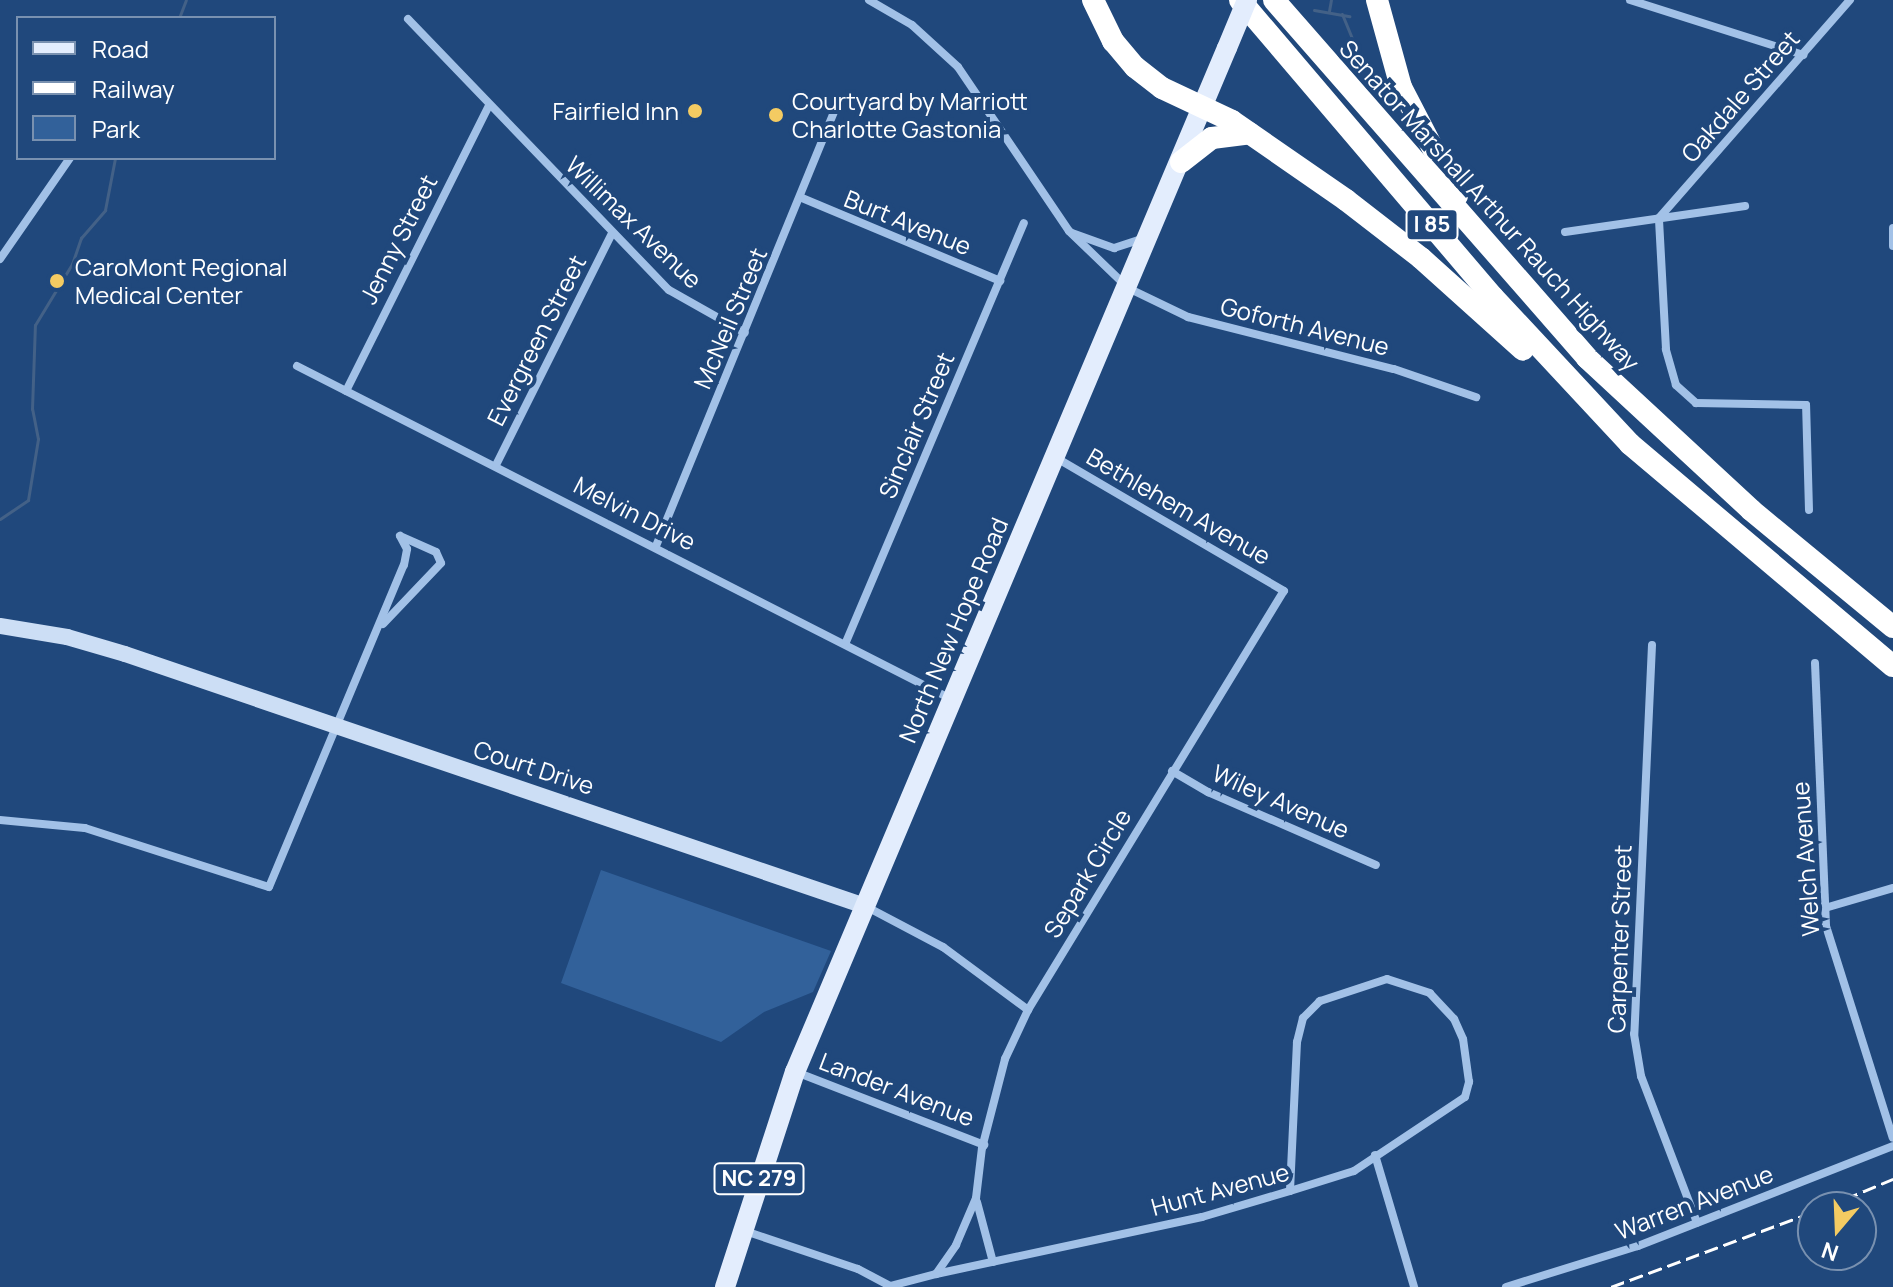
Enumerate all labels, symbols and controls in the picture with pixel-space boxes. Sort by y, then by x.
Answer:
legend [16,16,276,160]
street label: Oakdale Street [1675,24,1805,168]
text: Road [92,32,149,65]
street label: Senator Marshall Arthur Rauch Highway [1334,34,1646,376]
text: Railway [92,72,175,105]
place label: Courtyard by Marriott Charlotte Gastonia [792,87,1028,143]
place label: Fairfield Inn [553,97,679,125]
marker: Fairfield Inn [686,102,704,120]
marker: Courtyard by Marriott Charlotte Gastonia [767,106,785,124]
text: Park [92,112,140,145]
street label: Willimax Avenue [560,150,708,294]
street label: Jenny Street [353,170,443,308]
street label: Burt Avenue [840,184,976,260]
road number: I 85 [1404,207,1460,243]
street label: McNeil Street [687,243,773,393]
street label: Evergreen Street [481,250,591,430]
place label: CaroMont Regional Medical Center [75,253,288,309]
marker: CaroMont Regional Medical Center [46,270,68,292]
street label: Goforth Avenue [1218,291,1392,361]
street label: Sinclair Street [872,348,960,502]
street label: Bethlehem Avenue [1082,442,1276,570]
street label: Melvin Drive [569,470,701,556]
street label: North New Hope Road [893,513,1013,747]
street label: Court Drive [470,734,598,800]
street label: Wiley Avenue [1208,758,1354,844]
street label: Welch Avenue [1785,781,1825,937]
street label: Separk Circle [1037,803,1137,943]
street label: Carpenter Street [1601,844,1637,1034]
street label: Lander Avenue [815,1046,979,1132]
street label: Hunt Avenue [1148,1157,1292,1221]
street label: Warren Avenue [1611,1159,1777,1245]
road number: NC 279 [713,1161,805,1197]
north arrow [1797,1191,1877,1271]
text: N [1817,1235,1842,1269]

